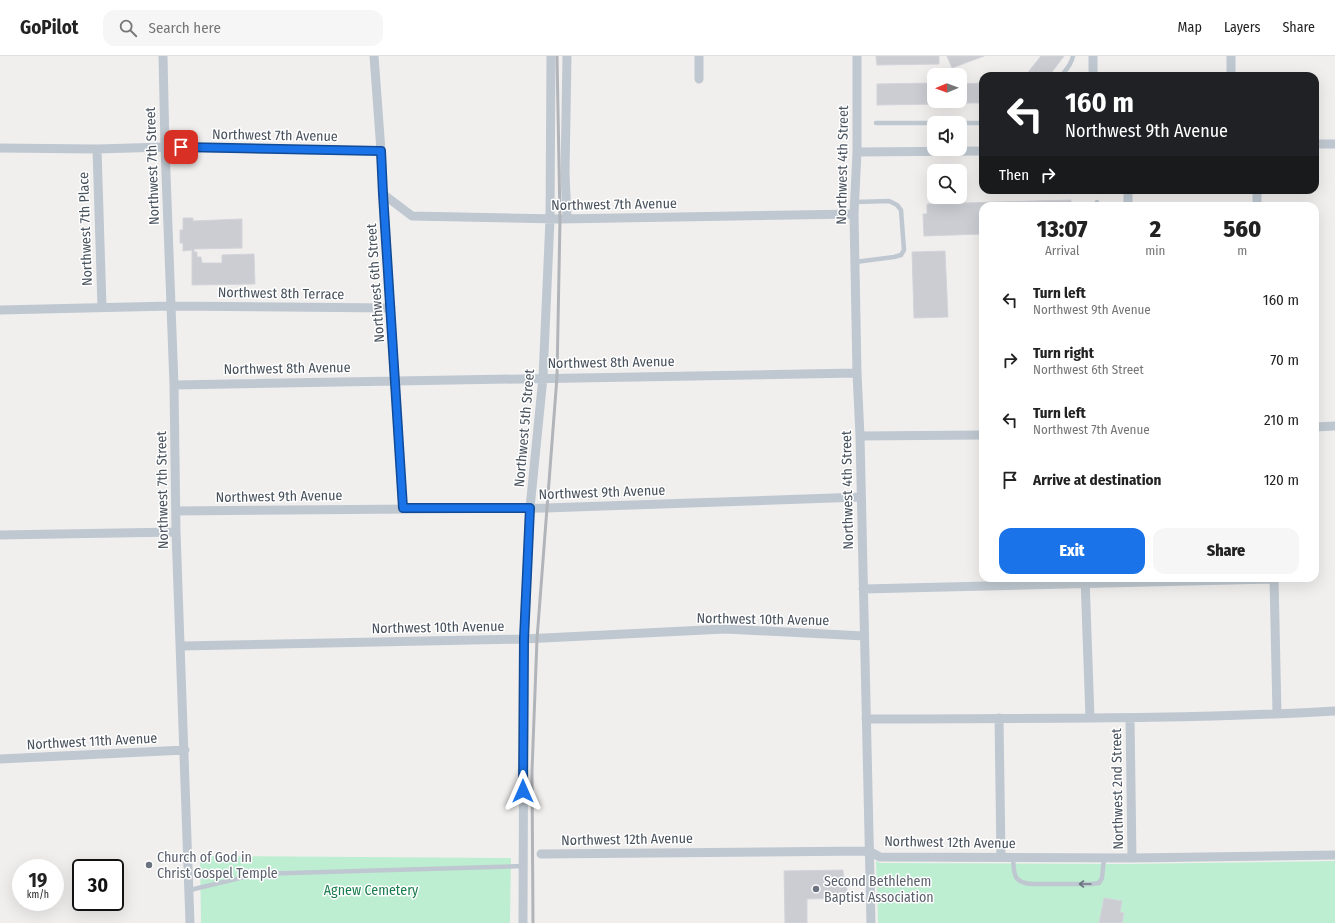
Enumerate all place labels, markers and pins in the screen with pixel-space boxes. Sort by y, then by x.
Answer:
pin [164,130,198,164]
place label: Church of God in Christ Gospel Temple [157,849,278,882]
marker: Church of God in Christ Gospel Temple [144,860,154,870]
place label: Second Bethlehem Baptist Association [824,873,934,906]
marker: Second Bethlehem Baptist Association [811,884,821,894]

